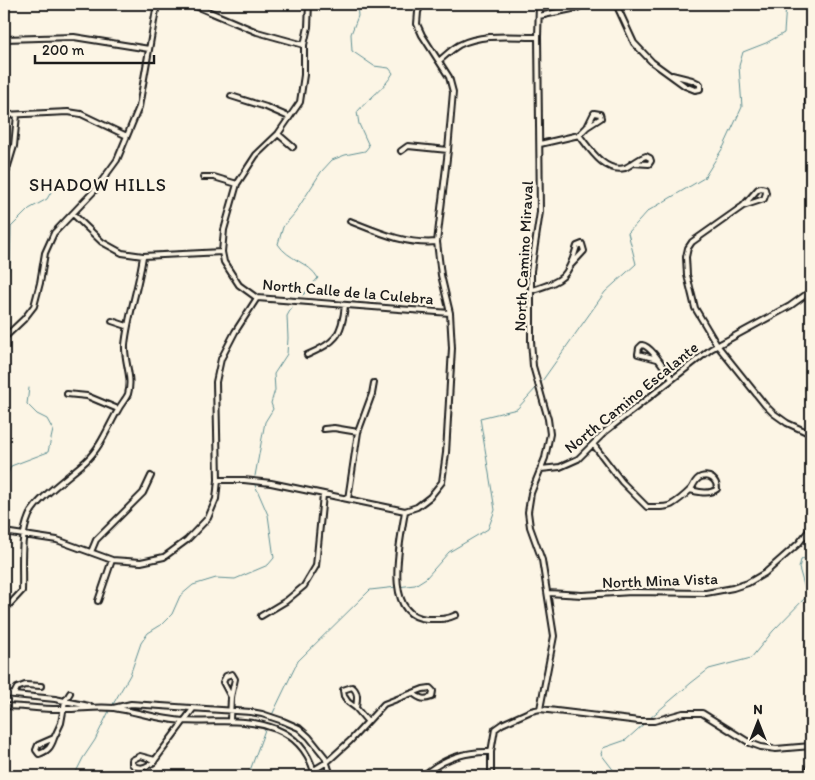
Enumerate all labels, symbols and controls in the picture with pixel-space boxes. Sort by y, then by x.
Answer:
scale bar [35,32,154,64]
text: 200 m [42,41,85,59]
district label: SHADOW HILLS [29,174,167,196]
street label: North Camino Miraval [510,180,537,332]
street label: North Calle de la Culebra [262,275,435,308]
street label: North Camino Escalante [561,338,702,457]
street label: North Mina Vista [602,569,718,592]
north arrow [732,698,782,748]
text: N [753,701,763,718]

